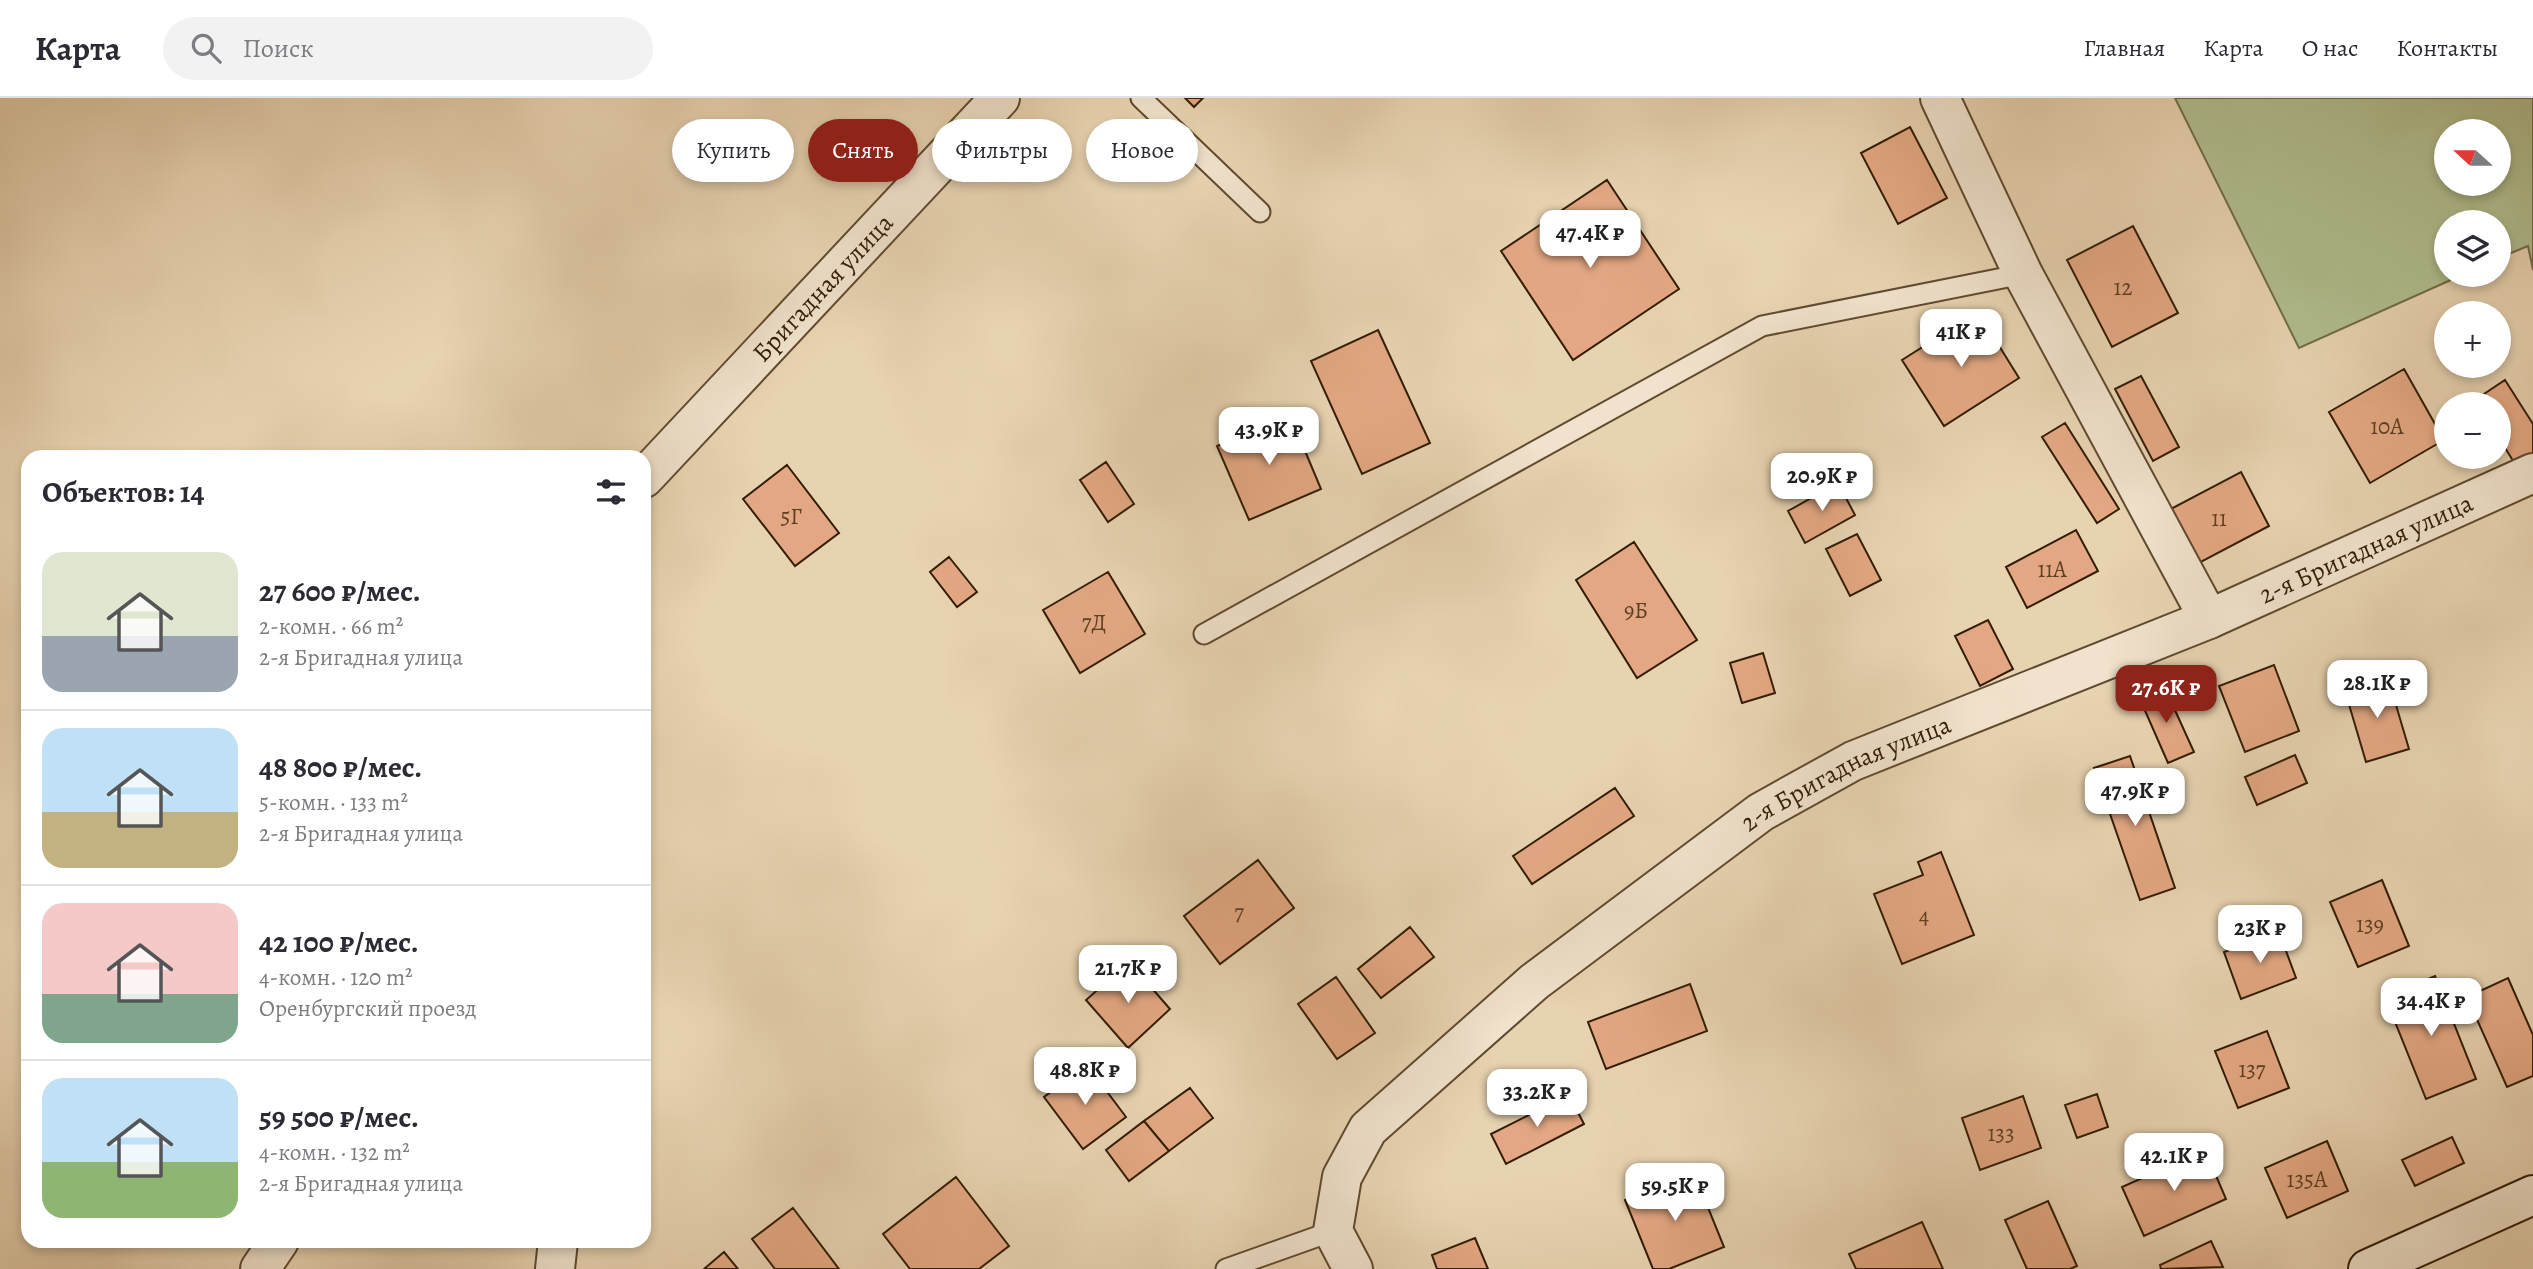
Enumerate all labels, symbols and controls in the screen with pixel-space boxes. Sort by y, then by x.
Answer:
search box [163,17,653,80]
text: Карта [35,26,121,71]
icon: search [187,29,225,67]
text: Поиск [243,31,314,66]
text: Главная [2084,32,2165,64]
text: Карта [2203,32,2264,64]
text: О нас [2302,32,2358,64]
text: Контакты [2396,32,2498,64]
chip: Купить [672,119,794,182]
chip: Снять [808,119,918,182]
chip: Фильтры [932,119,1072,182]
chip: Новое [1086,119,1198,182]
north arrow [2434,119,2511,196]
map controls [2434,119,2511,469]
street label: Бригадная улица [744,206,901,369]
button: layers [2434,210,2511,287]
pin: 47.4K ₽ [1525,211,1655,270]
text: 47.4K ₽ [1556,217,1624,248]
house number: 12 [2114,272,2132,303]
button: + [2434,301,2511,378]
pin: 41K ₽ [1912,310,2010,369]
text: 41K ₽ [1936,316,1986,347]
button: − [2434,392,2511,469]
pin: 43.9K ₽ [1204,408,1334,467]
house number: 10А [2370,411,2404,442]
text: 43.9K ₽ [1235,414,1303,445]
pin: 20.9K ₽ [1757,454,1887,513]
text: 20.9K ₽ [1787,460,1857,491]
text: Объектов: 14 [42,472,204,512]
icon: filters [592,473,630,511]
street label: 2-я Бригадная улица [2253,485,2478,612]
house number: 5Г [780,501,802,532]
house number: 11 [2211,503,2227,534]
house number: 11А [2037,554,2067,585]
text: 27 600 ₽/мес. [259,571,421,611]
icon: home [98,580,182,664]
house number: 9Б [1624,595,1648,626]
house number: 7Д [1082,607,1106,638]
text: 2-комн. · 66 m² [259,611,403,642]
text: 2-я Бригадная улица [259,642,463,673]
pin: 28.1K ₽ [2312,660,2442,720]
pin: 27.6K ₽ [2101,666,2231,725]
text: 28.1K ₽ [2343,667,2411,698]
text: 27.6K ₽ [2132,672,2200,703]
street label: 2-я Бригадная улица [1733,706,1956,839]
text: 48 800 ₽/мес. [259,747,422,787]
icon: home [98,756,182,840]
pin: 47.9K ₽ [2070,768,2200,828]
text: 47.9K ₽ [2101,775,2169,806]
text: 5-комн. · 133 m² [259,787,408,818]
text: 2-я Бригадная улица [259,818,463,849]
house number: 7 [1234,897,1244,928]
house number: 4 [1919,900,1929,931]
pin: 23K ₽ [2211,906,2309,965]
house number: 139 [2356,909,2384,940]
text: 23K ₽ [2234,912,2286,943]
text: 42 100 ₽/мес. [259,922,419,962]
icon: home [98,931,182,1015]
pin: 21.7K ₽ [1063,946,1193,1005]
text: 21.7K ₽ [1095,952,1161,983]
text: 4-комн. · 120 m² [259,962,413,993]
pin: 34.4K ₽ [2366,978,2496,1038]
text: 34.4K ₽ [2397,985,2465,1016]
text: Оренбургский проезд [259,993,477,1024]
pin: 48.8K ₽ [1020,1048,1150,1107]
text: 48.8K ₽ [1050,1054,1120,1085]
house number: 137 [2238,1054,2266,1085]
pin: 33.2K ₽ [1472,1070,1602,1129]
text: 33.2K ₽ [1503,1076,1571,1107]
text: 59 500 ₽/мес. [259,1097,419,1137]
icon: home [98,1106,182,1190]
house number: 133 [1987,1118,2015,1149]
pin: 42.1K ₽ [2109,1134,2239,1193]
text: 4-комн. · 132 m² [259,1137,410,1168]
text: 42.1K ₽ [2140,1140,2208,1171]
pin: 59.5K ₽ [1610,1164,1740,1223]
house number: 135А [2287,1164,2328,1195]
text: 2-я Бригадная улица [259,1168,463,1199]
text: 59.5K ₽ [1641,1170,1709,1201]

